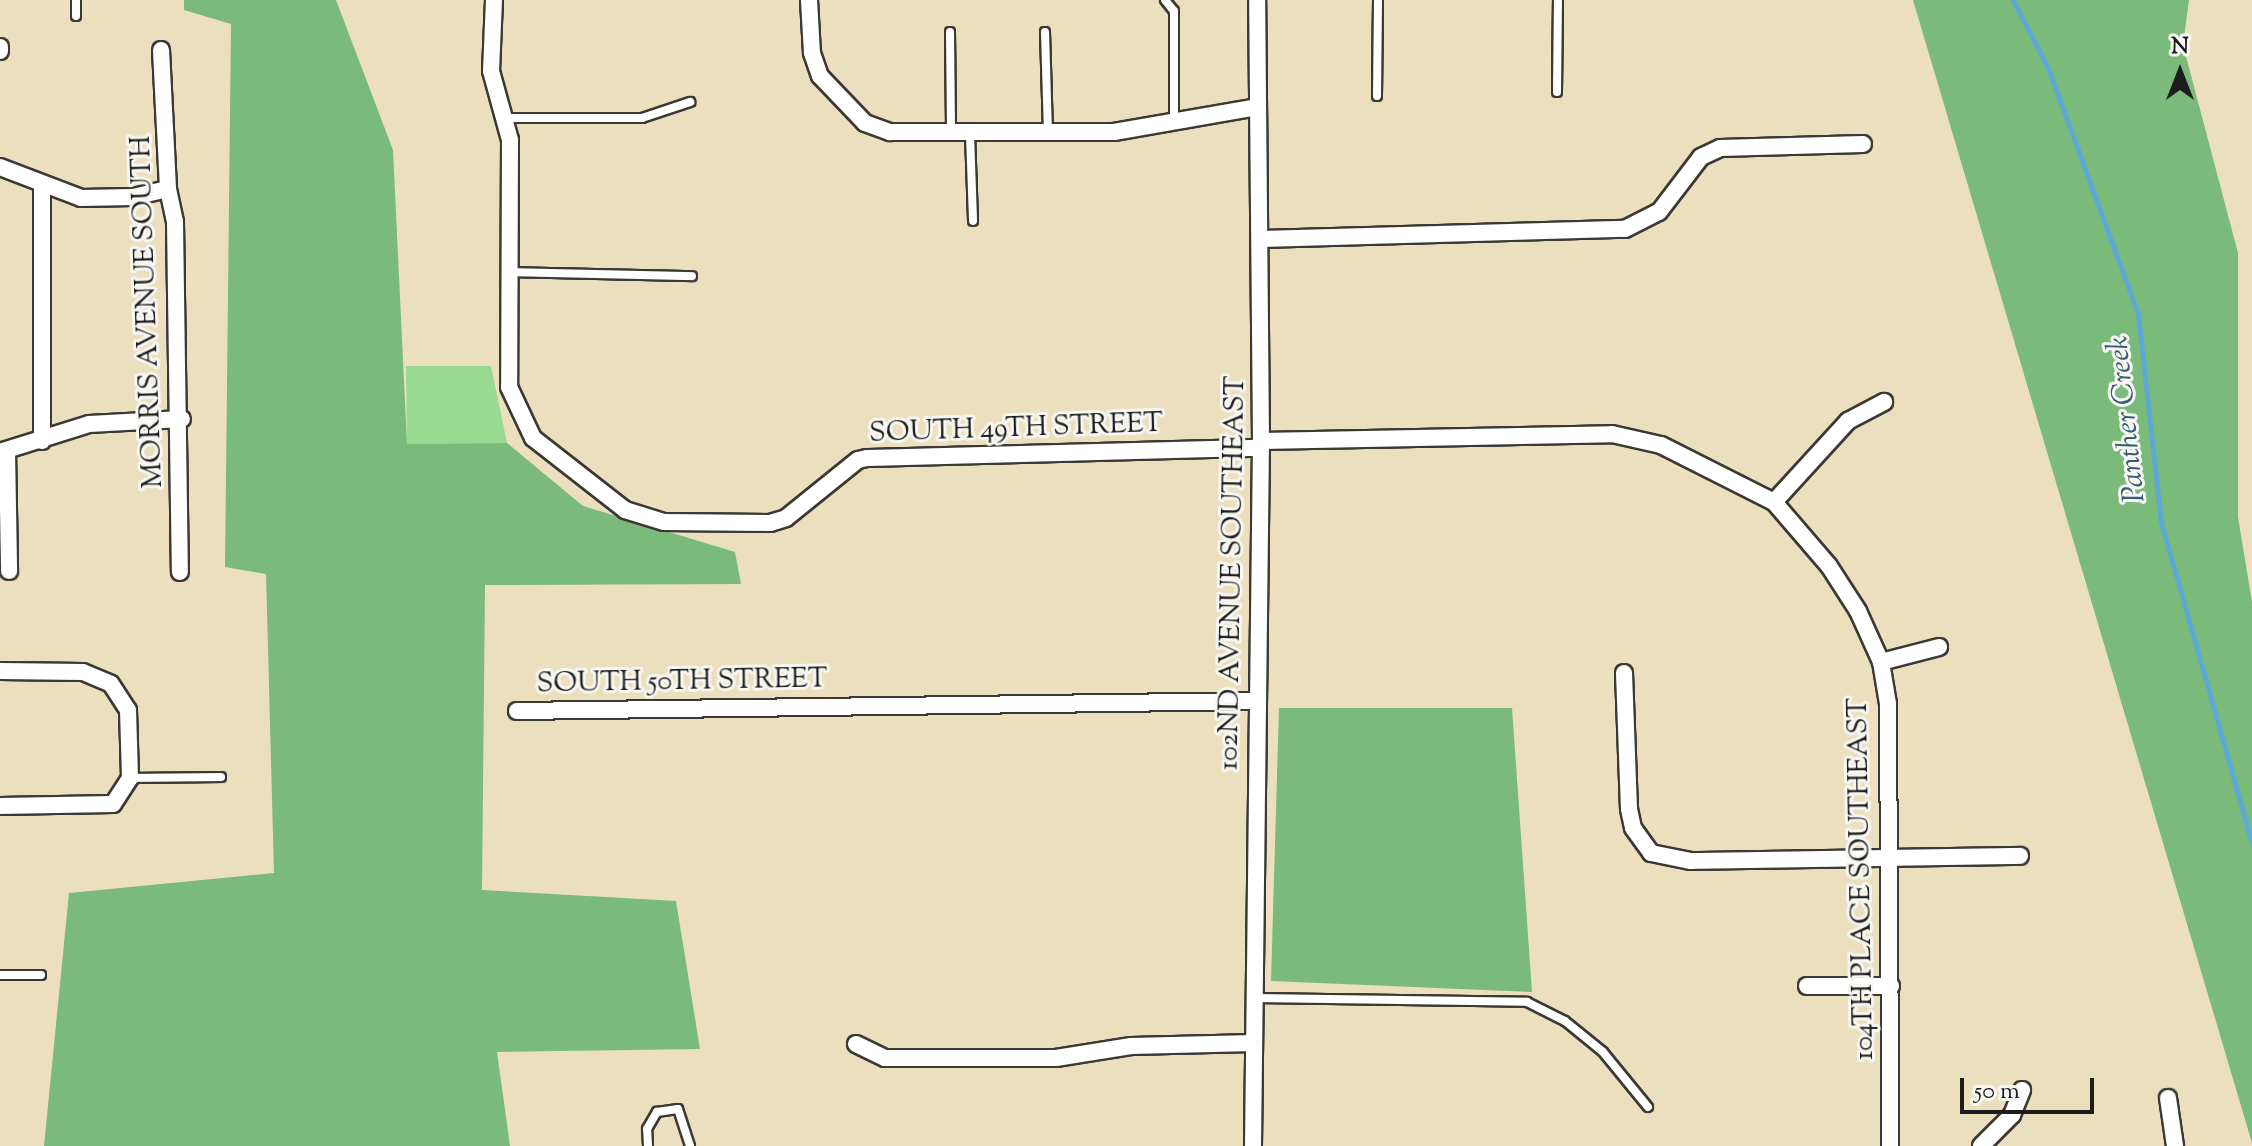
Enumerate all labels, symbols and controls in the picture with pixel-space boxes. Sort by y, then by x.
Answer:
north arrow [2140,32,2220,112]
text: N [2171,32,2189,64]
street label: MORRIS AVENUE SOUTH [125,135,171,489]
water label: Panther Creek [2101,334,2155,504]
street label: 102ND AVENUE SOUTHEAST [1213,375,1253,771]
street label: SOUTH 49TH STREET [869,407,1163,451]
street label: SOUTH 50TH STREET [536,663,828,701]
street label: 104TH PLACE SOUTHEAST [1842,698,1882,1060]
scale bar [1964,1062,2098,1112]
text: 50 m [1974,1075,2020,1109]

